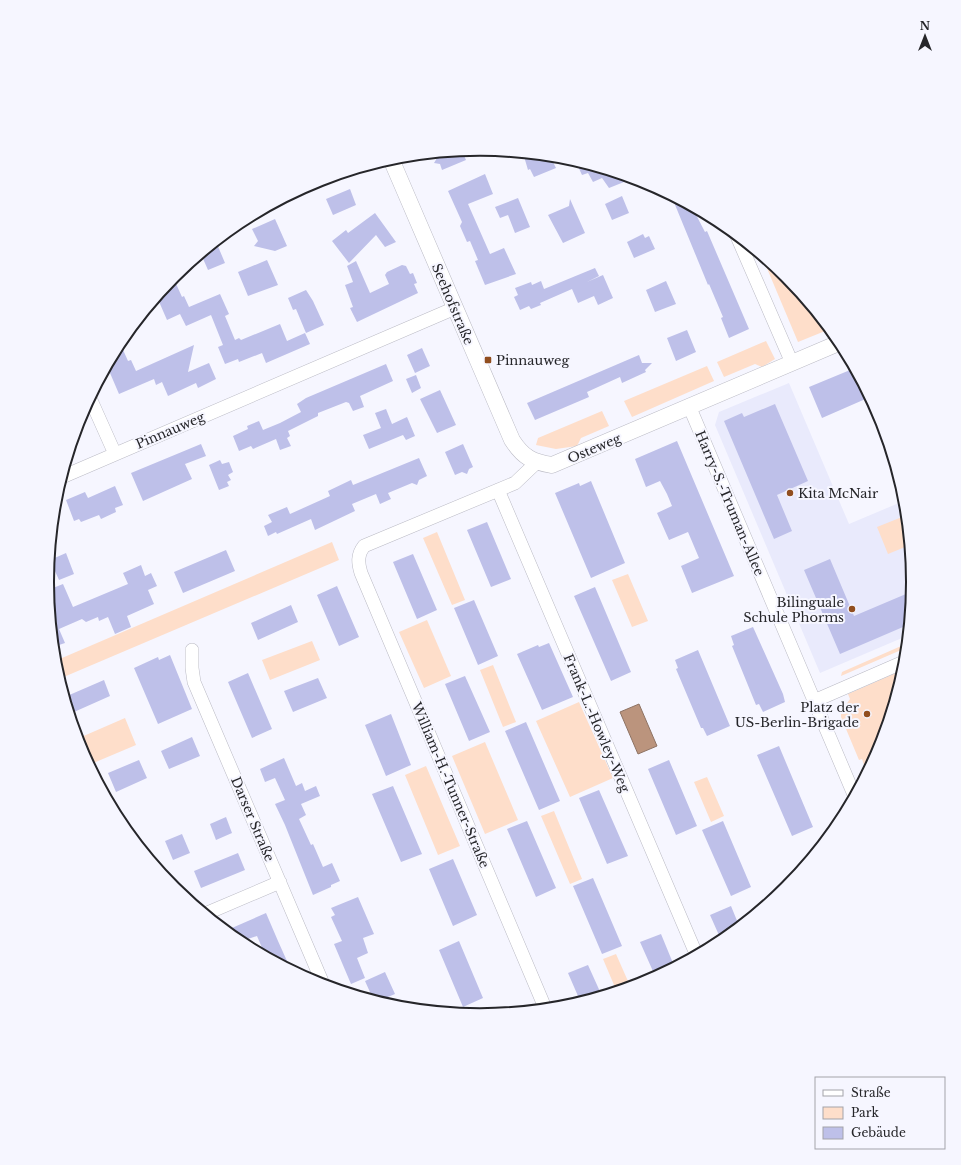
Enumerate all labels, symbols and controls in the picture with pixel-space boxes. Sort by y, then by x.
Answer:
north arrow [905,16,945,56]
text: N [920,19,931,33]
street label: Seehofstraße [428,261,477,347]
place label: Pinnauweg [496,352,569,369]
marker: Pinnauweg [483,355,493,365]
street label: Pinnauweg [133,408,207,453]
street label: Harry-S.-Truman-Allee [691,428,768,578]
street label: Osteweg [565,430,624,467]
place label: Kita McNair [798,485,879,502]
marker: Kita McNair [785,488,795,498]
place label: Bilinguale Schule Phorms [743,594,844,626]
marker: Bilinguale Schule Phorms [847,604,857,614]
street label: Frank-L.-Howley-Weg [560,651,633,795]
street label: William-H.-Tunner-Straße [407,699,493,871]
place label: Platz der US-Berlin-Brigade [735,699,860,731]
marker: Platz der US-Berlin-Brigade [862,709,872,719]
street label: Darser Straße [227,774,278,864]
legend [815,1077,945,1149]
text: Straße [851,1085,891,1100]
text: Park [851,1105,879,1120]
text: Gebäude [851,1125,906,1140]

